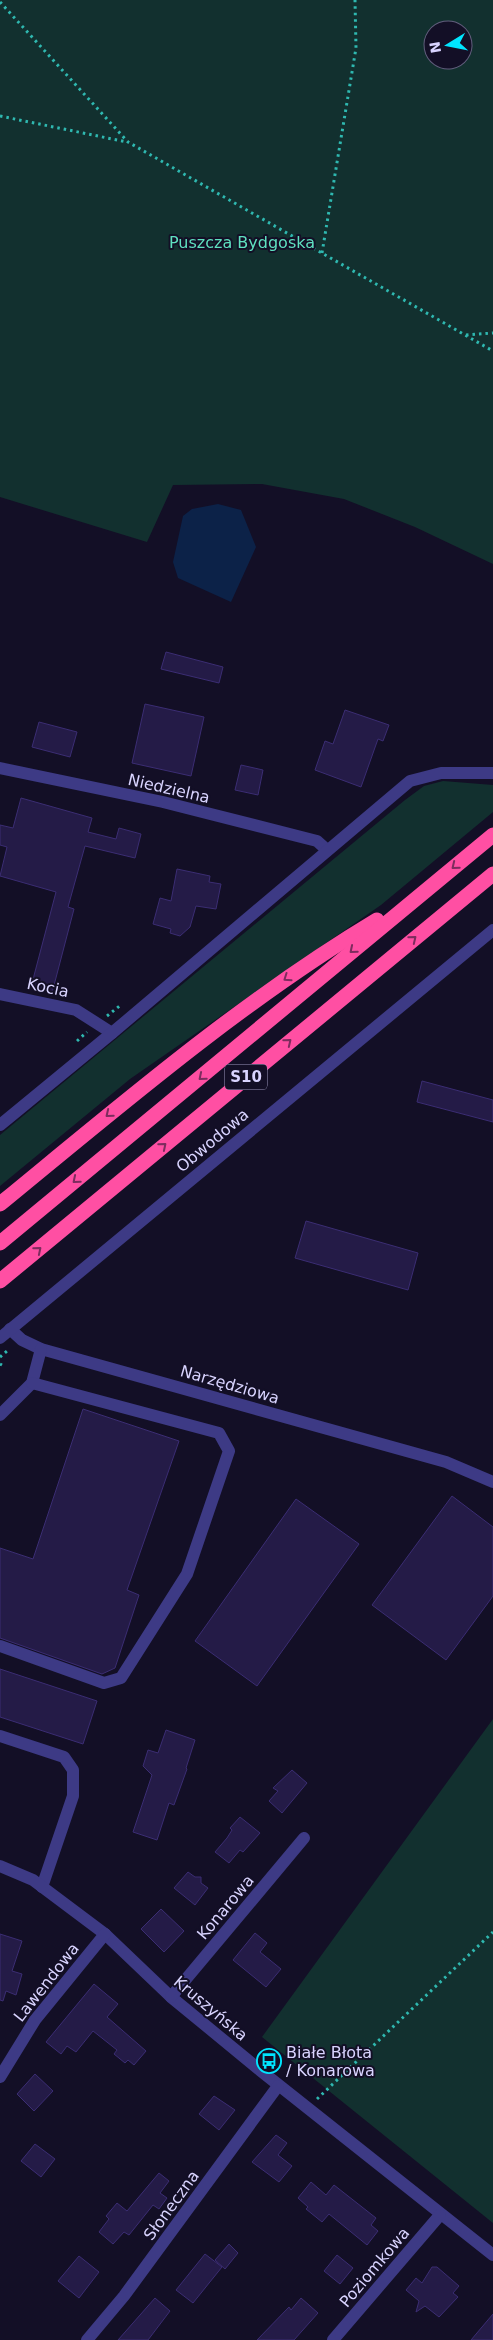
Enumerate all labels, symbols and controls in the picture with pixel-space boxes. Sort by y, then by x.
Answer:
north arrow [423,20,473,70]
text: N [426,40,444,54]
park label: Puszcza Bydgoska [169,233,315,252]
street label: Niedzielna [126,770,212,807]
one-way arrow [452,860,461,868]
one-way arrow [407,937,416,945]
one-way arrow [350,944,359,953]
one-way arrow [284,972,293,981]
street label: Kocia [25,974,71,1001]
one-way arrow [282,1039,291,1048]
road number: S10 [225,1064,267,1090]
one-way arrow [198,1071,207,1080]
street label: Obwodowa [172,1105,252,1176]
one-way arrow [106,1109,115,1117]
one-way arrow [157,1143,166,1152]
one-way arrow [73,1174,82,1183]
one-way arrow [32,1247,41,1256]
street label: Narzędziowa [178,1361,282,1408]
street label: Konarowa [193,1871,258,1943]
street label: Lawendowa [10,1939,83,2025]
street label: Kruszyńska [170,1972,252,2045]
place label: Białe Błota / Konarowa [286,2043,375,2080]
bus stop icon: Białe Błota / Konarowa [256,2048,282,2074]
street label: Słoneczna [140,2167,203,2244]
street label: Poziomkowa [335,2223,413,2311]

